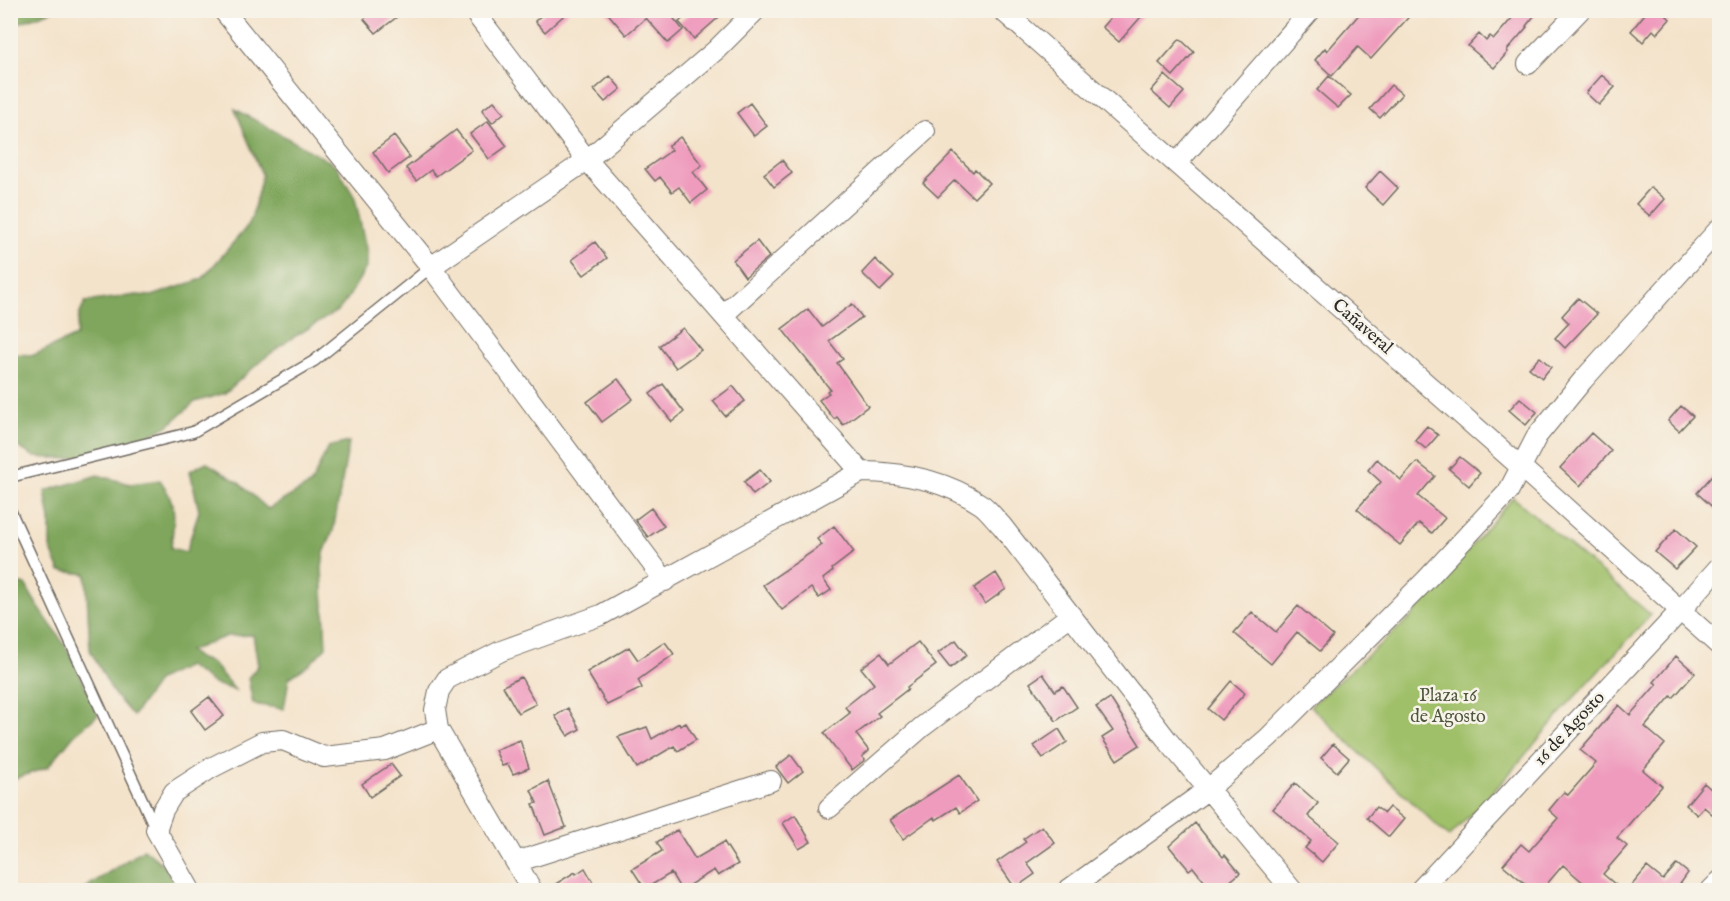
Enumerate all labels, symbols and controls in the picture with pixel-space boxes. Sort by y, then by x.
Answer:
street label: Cañaveral [1327,294,1397,360]
park label: Plaza 16 de Agosto [1410,685,1486,729]
street label: 16 de Agosto [1530,687,1611,771]

